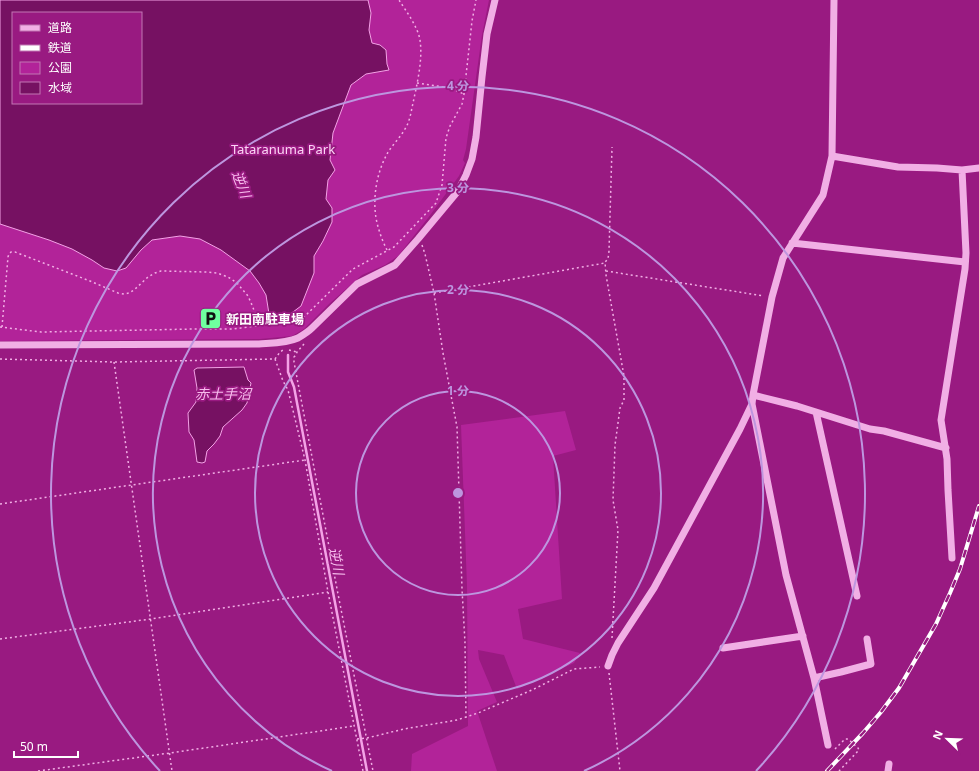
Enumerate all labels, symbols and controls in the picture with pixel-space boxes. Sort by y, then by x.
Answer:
legend [12,12,142,104]
text: 道路 [48,19,72,36]
text: 鉄道 [48,39,72,56]
text: 公園 [48,59,72,76]
text: 4 分 [447,77,469,94]
text: 水域 [48,79,72,96]
park label: Tataranuma Park [231,140,335,158]
water label: 逆川 [228,168,257,202]
text: 3 分 [447,179,469,196]
text: 2 分 [447,281,469,298]
parking icon: 新田南駐車場 [197,306,223,332]
place label: 新田南駐車場 [226,310,304,328]
text: 1 分 [447,382,469,399]
water label: 赤土手沼 [195,384,253,403]
centre of rings [451,486,465,500]
water label: 逆川 [325,545,349,579]
north arrow [927,719,967,759]
text: N [929,728,946,742]
scale bar [14,733,78,759]
text: 50 m [20,738,48,755]

